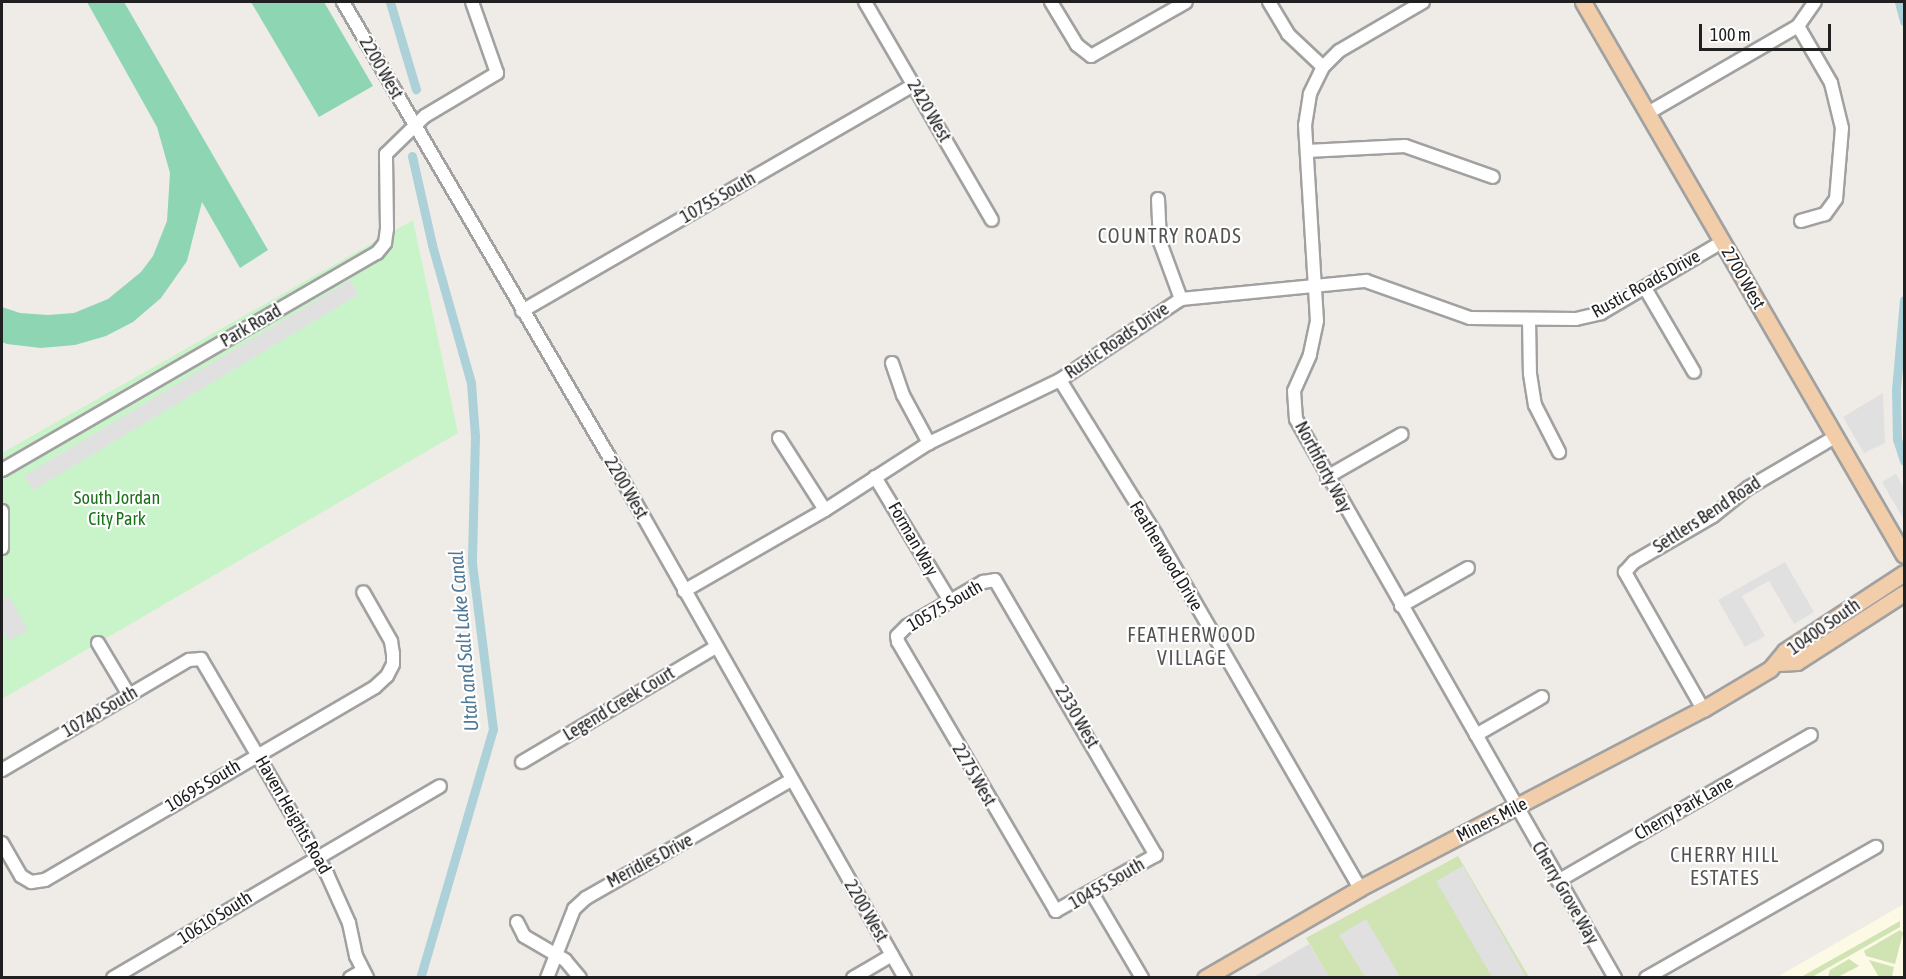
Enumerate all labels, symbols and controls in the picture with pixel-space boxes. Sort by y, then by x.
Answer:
scale bar [1702,12,1834,50]
text: 100 m [1710,24,1751,45]
street label: 2200 West [355,33,407,103]
street label: 2420 West [903,76,955,146]
street label: 10755 South [676,168,760,228]
district label: COUNTRY ROADS [1098,223,1242,247]
street label: 2700 West [1717,243,1769,313]
street label: Rustic Roads Drive [1588,245,1704,323]
street label: Rustic Roads Drive [1061,298,1173,384]
street label: Park Road [217,300,285,352]
street label: Northforty Way [1290,418,1356,516]
street label: 2200 West [600,453,652,523]
street label: Settlers Bend Road [1649,472,1765,558]
park label: South Jordan City Park [74,488,160,530]
street label: Featherwood Drive [1125,497,1207,615]
street label: Forman Way [883,498,943,580]
water label: Utah and Salt Lake Canal [443,549,483,733]
street label: 10575 South [903,576,987,636]
street label: 10400 South [1784,594,1864,660]
district label: FEATHERWOOD VILLAGE [1127,623,1257,670]
street label: Legend Creek Court [559,662,679,746]
street label: 10740 South [58,682,142,742]
street label: 2330 West [1051,682,1103,752]
street label: 2275 West [948,740,1000,810]
street label: Haven Heights Road [250,752,336,878]
street label: 10695 South [162,755,244,817]
street label: Cherry Park Lane [1631,771,1737,845]
street label: Miners Mile [1453,793,1531,847]
street label: Meridies Drive [603,829,697,893]
street label: Cherry Grove Way [1527,838,1603,948]
district label: CHERRY HILL ESTATES [1670,842,1780,889]
street label: 10455 South [1065,854,1149,914]
street label: 2200 West [840,876,892,946]
street label: 10610 South [174,887,256,949]

